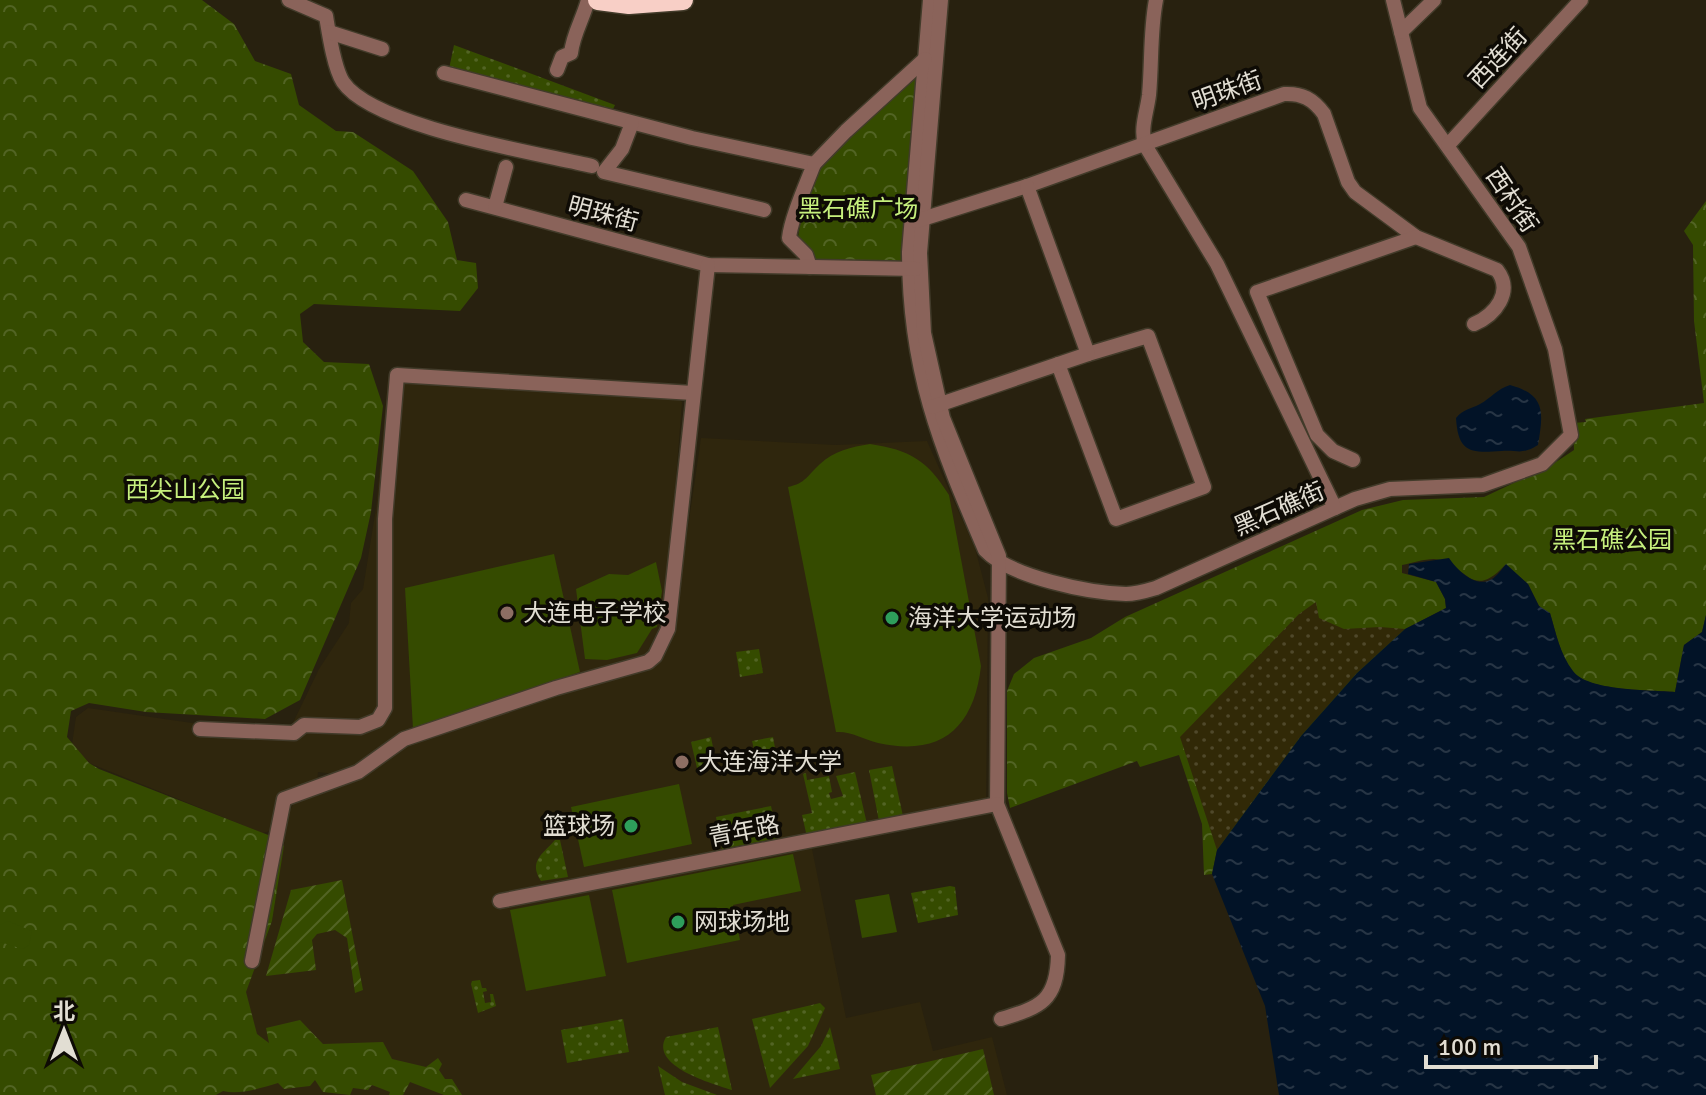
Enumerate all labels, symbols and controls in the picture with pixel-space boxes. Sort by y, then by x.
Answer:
street label: 西连街 [1462,21,1534,95]
street label: 明珠街 [1188,65,1266,117]
street label: 西村街 [1479,162,1545,238]
street label: 明珠街 [564,190,642,238]
park label: 黑石礁广场 [798,194,918,224]
park label: 西尖山公园 [125,475,245,505]
street label: 黑石礁街 [1229,476,1329,542]
park label: 黑石礁公园 [1552,525,1672,555]
place label: 大连电子学校 [523,598,667,628]
place label: 海洋大学运动场 [908,603,1076,633]
marker: 大连电子学校 [498,604,516,622]
marker: 海洋大学运动场 [883,609,901,627]
place label: 大连海洋大学 [698,747,842,777]
marker: 大连海洋大学 [673,753,691,771]
street label: 青年路 [706,809,782,853]
place label: 篮球场 [543,811,615,841]
marker: 篮球场 [622,817,640,835]
place label: 网球场地 [694,907,790,937]
marker: 网球场地 [669,913,687,931]
north arrow [24,991,104,1071]
text: 北 [53,998,75,1025]
scale bar [1426,1019,1596,1069]
text: 100 m [1438,1032,1501,1062]

